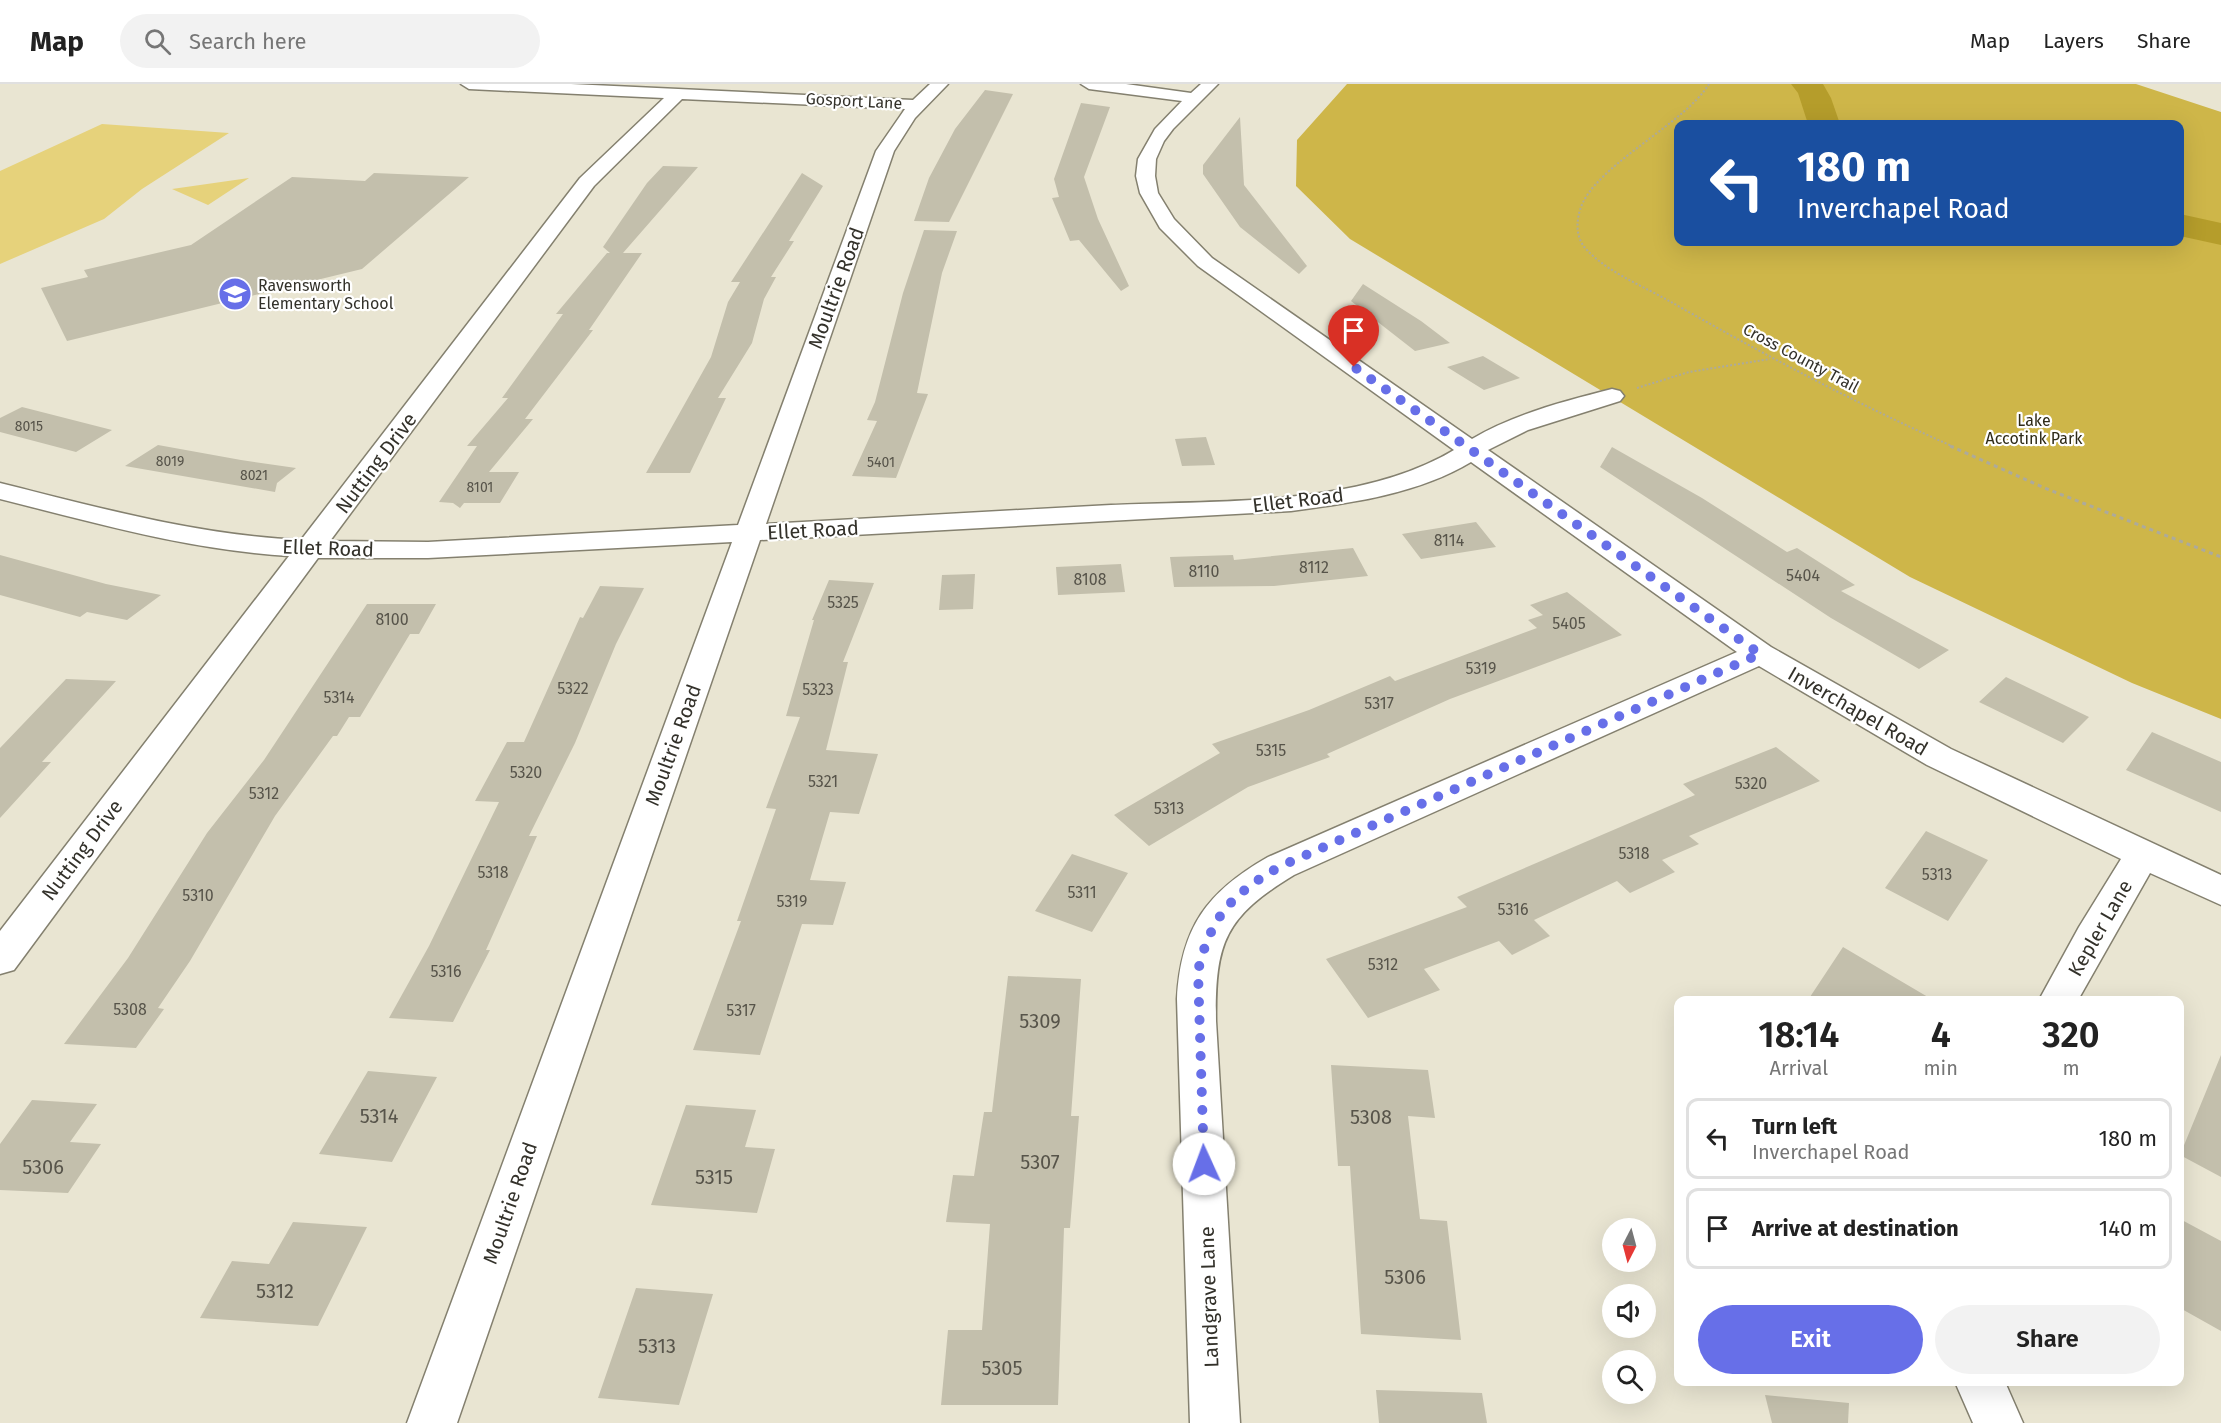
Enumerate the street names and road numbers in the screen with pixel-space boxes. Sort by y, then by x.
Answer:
street label: Gosport Lane [805,89,903,113]
street label: Moultrie Road [803,224,869,352]
street label: Cross County Trail [1740,319,1862,397]
street label: Nutting Drive [330,408,422,518]
street label: Ellet Road [1251,482,1345,518]
street label: Ellet Road [767,516,859,544]
street label: Ellet Road [282,534,374,562]
street label: Inverchapel Road [1784,661,1932,761]
street label: Moultrie Road [640,681,706,809]
street label: Nutting Drive [36,795,128,905]
street label: Kepler Lane [2063,876,2137,980]
street label: Moultrie Road [478,1139,542,1267]
street label: Landgrave Lane [1195,1226,1223,1368]

